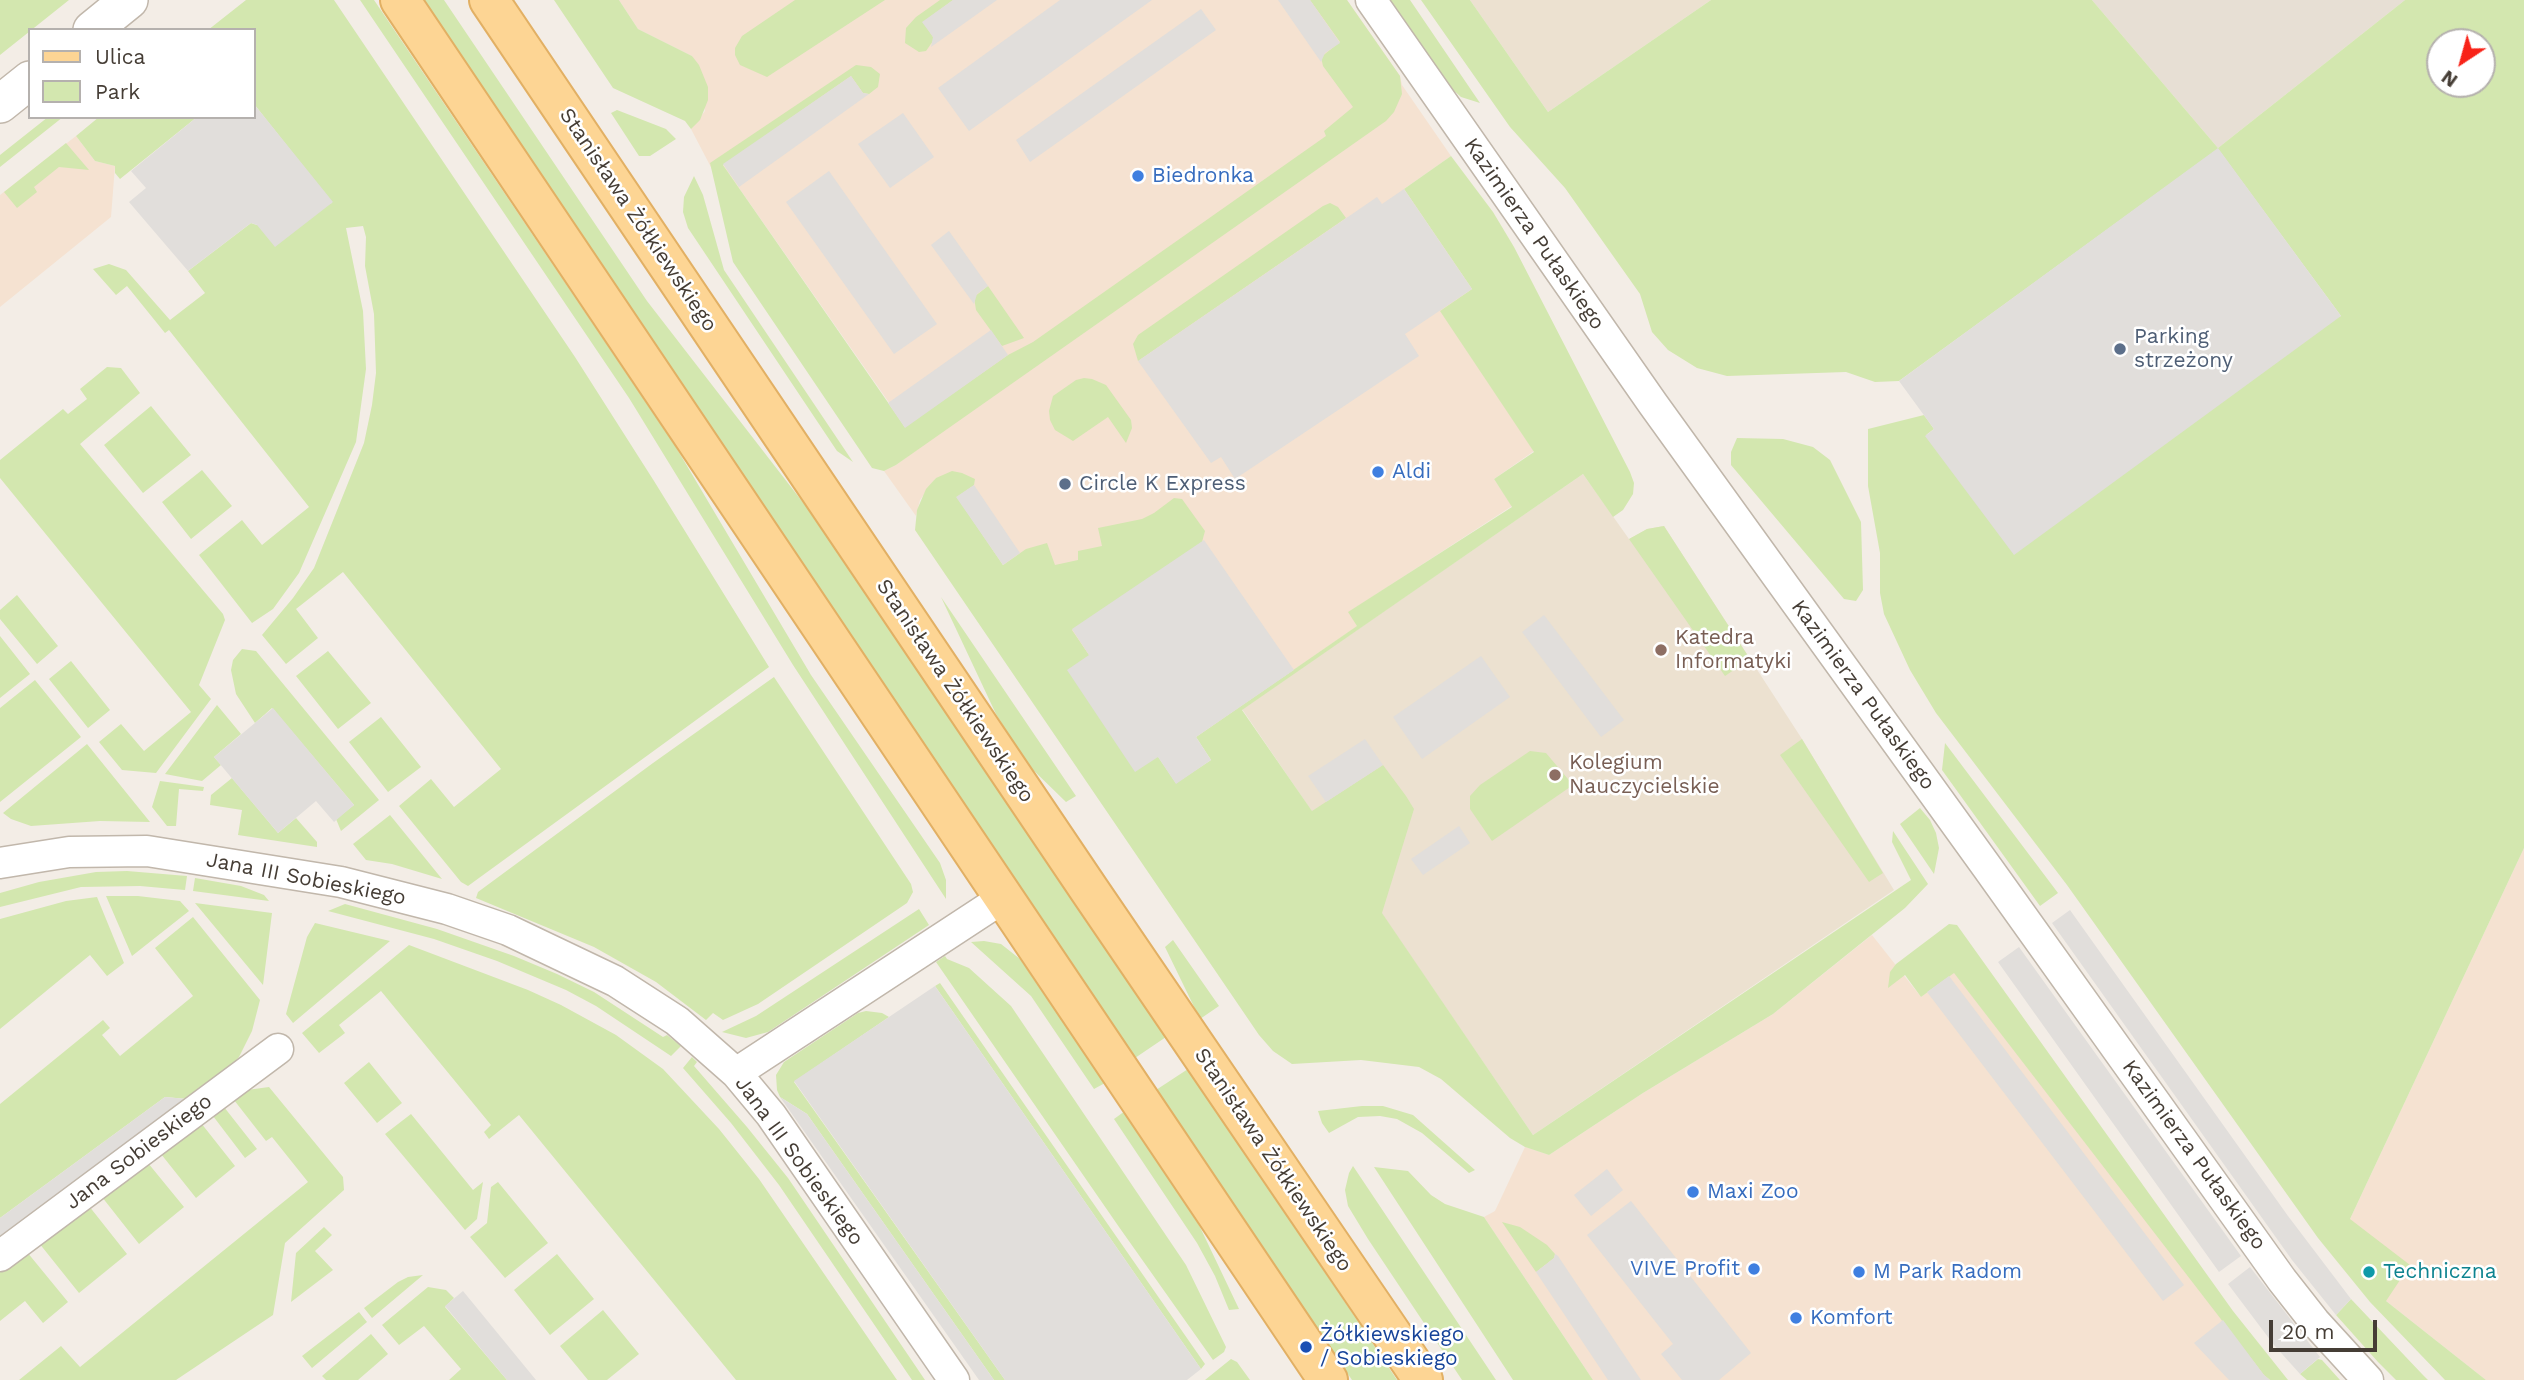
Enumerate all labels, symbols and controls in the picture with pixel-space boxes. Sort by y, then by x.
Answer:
legend [28,28,256,119]
north arrow [2426,28,2496,98]
text: Ulica [95,44,145,69]
text: N [2437,65,2462,92]
text: Park [95,79,140,104]
street label: Stanisława Żółkiewskiego [554,104,722,336]
street label: Kazimierza Pułaskiego [1458,133,1610,335]
place label: Biedronka [1152,163,1254,189]
marker: Biedronka [1130,168,1146,184]
place label: Parking strzeżony [2134,324,2233,374]
marker: Parking strzeżony [2112,341,2128,357]
place label: Aldi [1392,459,1431,485]
marker: Aldi [1370,464,1386,480]
place label: Circle K Express [1079,471,1246,497]
marker: Circle K Express [1057,476,1073,492]
street label: Stanisława Żółkiewskiego [871,575,1039,807]
street label: Kazimierza Pułaskiego [1786,595,1940,795]
place label: Katedra Informatyki [1675,625,1792,675]
marker: Katedra Informatyki [1653,642,1669,658]
place label: Kolegium Nauczycielskie [1569,750,1720,800]
marker: Kolegium Nauczycielskie [1547,767,1563,783]
street label: Jana III Sobieskiego [204,847,408,911]
street label: Stanisława Żółkiewskiego [1189,1044,1357,1276]
street label: Kazimierza Pułaskiego [2117,1055,2271,1255]
street label: Jana III Sobieskiego [729,1072,869,1250]
street label: Jana Sobieskiego [61,1089,217,1215]
place label: Maxi Zoo [1707,1179,1799,1205]
marker: Maxi Zoo [1685,1184,1701,1200]
place label: VIVE Profit [1630,1256,1740,1282]
place label: M Park Radom [1873,1259,2022,1285]
place label: Techniczna [2383,1259,2497,1285]
marker: VIVE Profit [1746,1261,1762,1277]
marker: M Park Radom [1851,1264,1867,1280]
marker: Techniczna [2361,1264,2377,1280]
place label: Komfort [1810,1305,1893,1331]
scale bar [2272,1306,2380,1350]
marker: Komfort [1788,1310,1804,1326]
text: 20 m [2282,1319,2334,1344]
place label: Żółkiewskiego / Sobieskiego [1320,1322,1464,1372]
marker: Żółkiewskiego / Sobieskiego [1298,1339,1314,1355]

